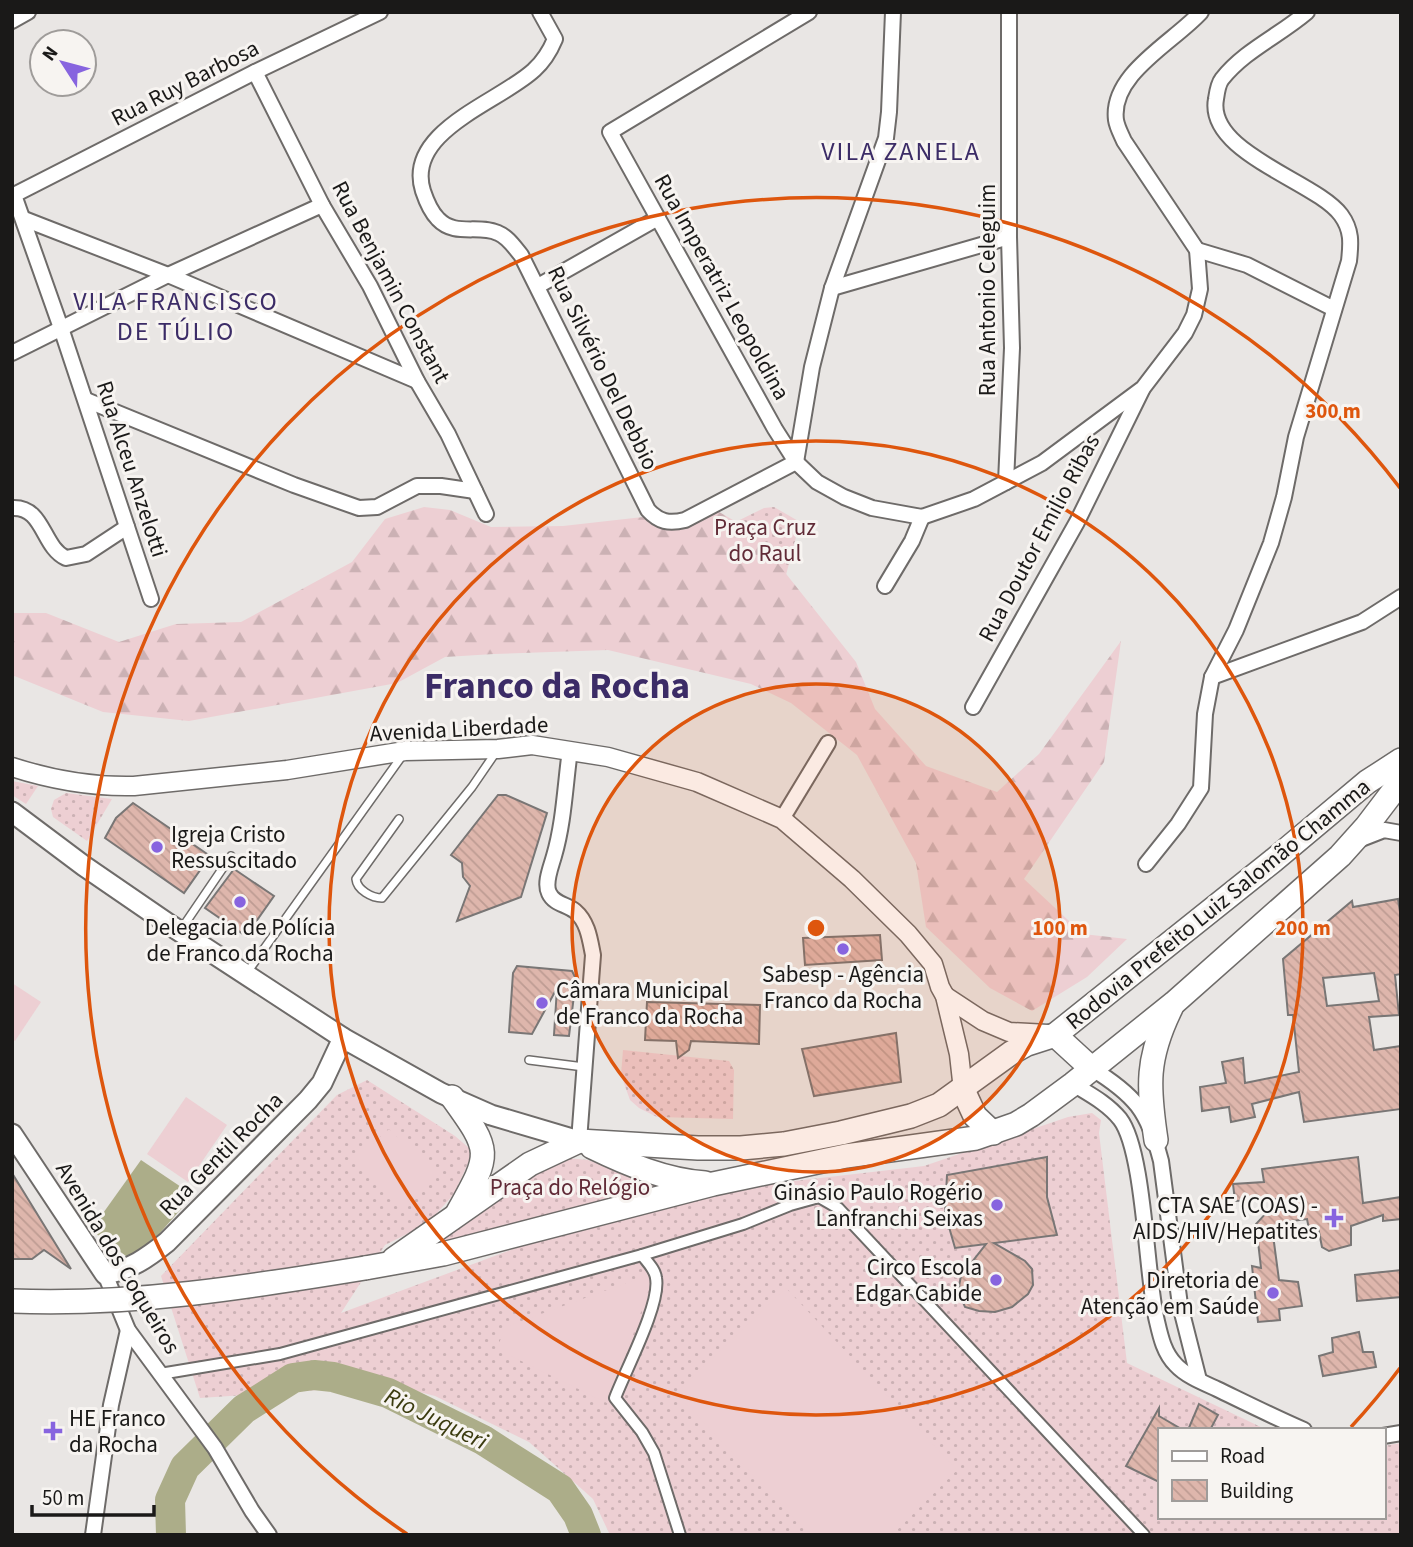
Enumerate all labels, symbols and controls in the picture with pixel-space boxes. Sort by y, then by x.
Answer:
north arrow [28,28,98,98]
street label: Rua Ruy Barbosa [105,31,265,135]
text: N [36,41,65,67]
district label: VILA ZANELA [821,133,981,170]
street label: Rua Imperatriz Leopoldina [646,168,798,406]
street label: Rua Benjamin Constant [324,175,459,389]
street label: Rua Antonio Celeguim [971,184,1004,396]
street label: Rua Silvério Del Debbio [539,260,667,476]
district label: VILA FRANCISCO DE TÚLIO [73,283,279,350]
street label: Rua Alceu Anzelotti [88,377,176,561]
text: 300 m [1305,396,1361,426]
street label: Rua Doutor Emilio Ribas [970,428,1108,648]
park label: Praça Cruz do Raul [714,511,816,570]
district label: Franco da Rocha [424,660,690,713]
street label: Avenida Liberdade [369,708,549,750]
street label: Rodovia Prefeito Luiz Salomão Chamma [1059,770,1377,1038]
place label: Igreja Cristo Ressuscitado [171,818,297,877]
marker: Igreja Cristo Ressuscitado [149,839,165,855]
marker: Delegacia de Polícia de Franco da Rocha [232,894,248,910]
place label: Delegacia de Polícia de Franco da Rocha [145,911,335,970]
text: 100 m [1032,913,1088,943]
text: 200 m [1275,913,1331,943]
centre of rings [804,916,828,940]
marker: Sabesp - Agência Franco da Rocha [835,941,851,957]
place label: Sabesp - Agência Franco da Rocha [762,958,924,1017]
place label: Câmara Municipal de Franco da Rocha [556,974,743,1033]
marker: Câmara Municipal de Franco da Rocha [534,995,550,1011]
street label: Rua Gentil Rocha [151,1084,291,1224]
street label: Avenida dos Coqueiros [48,1156,188,1360]
park label: Praça do Relógio [490,1171,650,1204]
place label: Ginásio Paulo Rogério Lanfranchi Seixas [773,1176,983,1235]
place label: CTA SAE (COAS) - AIDS/HIV/Hepatites [1133,1189,1318,1248]
marker: Ginásio Paulo Rogério Lanfranchi Seixas [989,1197,1005,1213]
marker: CTA SAE (COAS) - AIDS/HIV/Hepatites [1324,1208,1344,1228]
place label: Circo Escola Edgar Cabide [855,1251,982,1310]
place label: Diretoria de Atenção em Saúde [1081,1264,1259,1323]
marker: Circo Escola Edgar Cabide [988,1272,1004,1288]
marker: Diretoria de Atenção em Saúde [1265,1285,1281,1301]
water label: Rio Juqueri [379,1379,494,1459]
place label: HE Franco da Rocha [69,1402,166,1461]
marker: HE Franco da Rocha [43,1421,63,1441]
legend [1158,1428,1385,1519]
text: Road [1220,1441,1265,1471]
scale bar [32,1474,154,1518]
text: Building [1220,1476,1294,1506]
text: 50 m [42,1483,84,1513]

